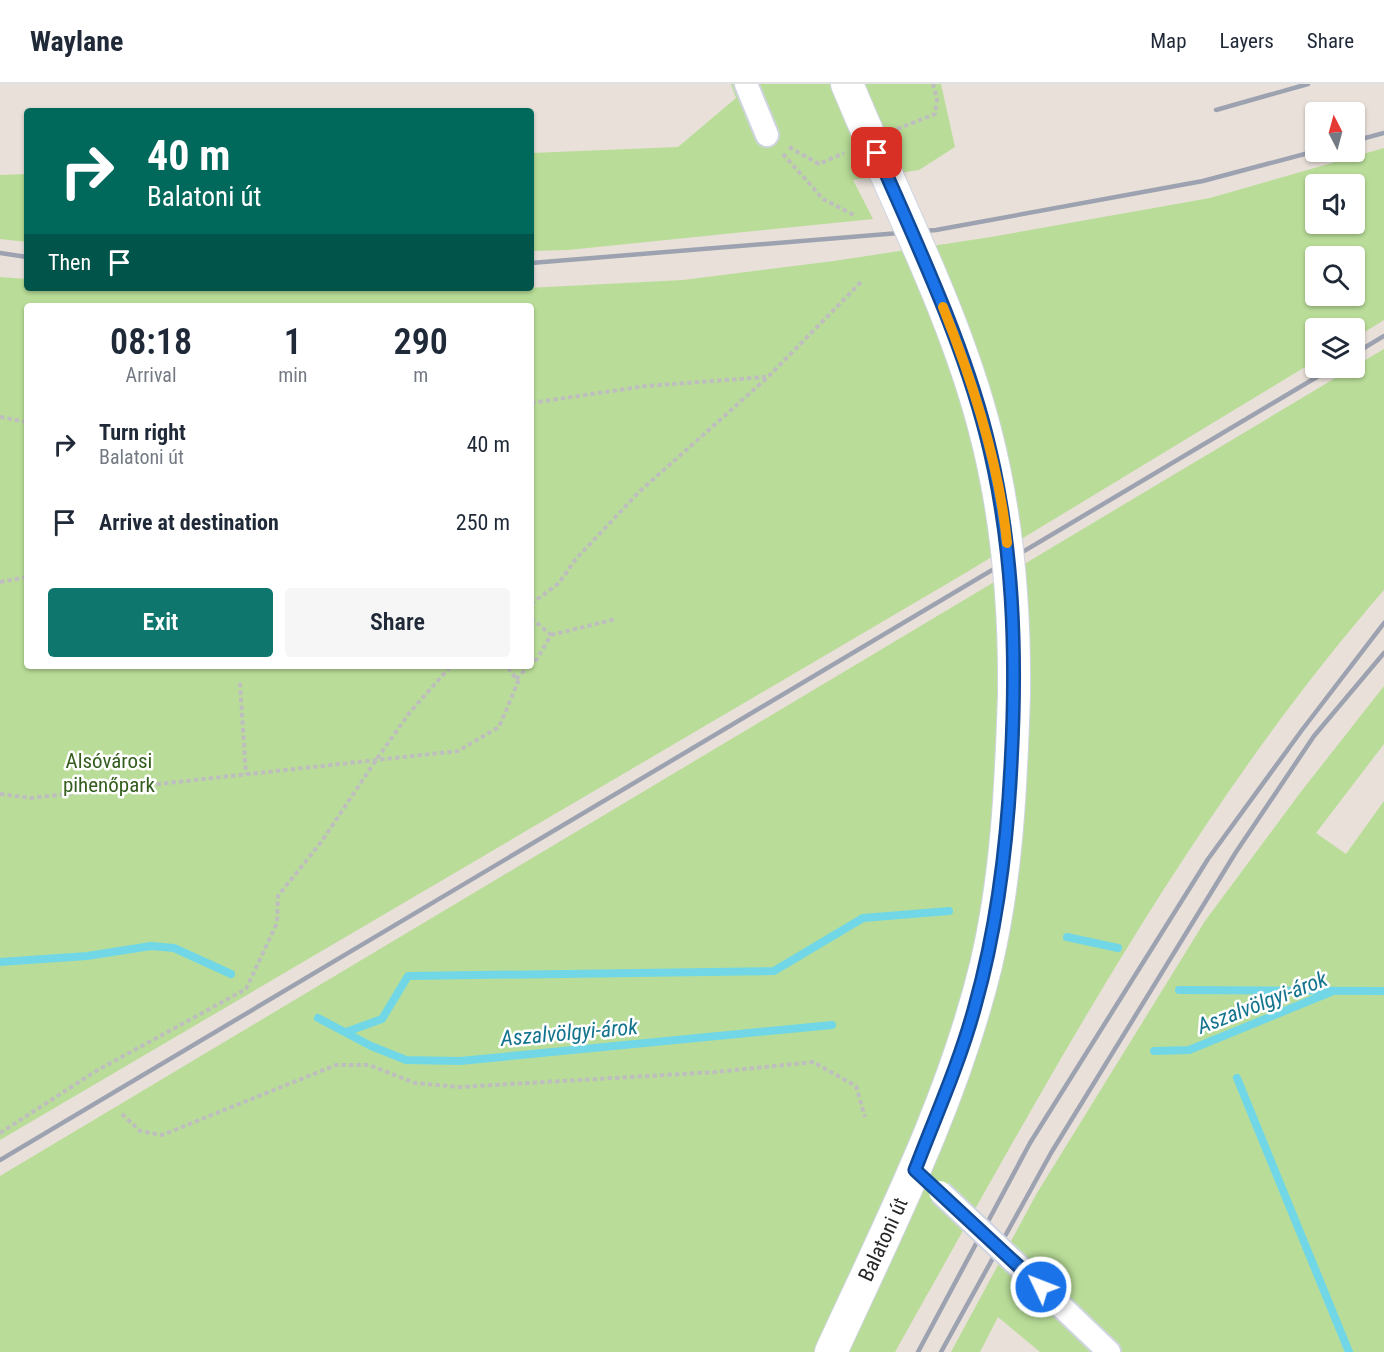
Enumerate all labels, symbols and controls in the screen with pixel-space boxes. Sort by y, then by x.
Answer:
text: Waylane [30,25,123,58]
text: Map [1150,29,1187,53]
text: Layers [1220,29,1274,53]
text: Share [1307,29,1354,53]
north arrow [1305,102,1365,162]
map controls [1305,102,1365,378]
pin [851,127,902,178]
text: 40 m [147,131,230,180]
icon: right [48,132,126,210]
icon: arrive [860,136,893,169]
button: sound [1305,174,1365,234]
text: Balatoni út [147,181,262,213]
icon: arrive [103,246,136,279]
button: search [1305,246,1365,306]
text: Then [48,250,91,275]
button: layers [1305,318,1365,378]
text: 08:18 [110,321,192,363]
text: 1 [284,321,302,363]
text: 290 [394,321,448,363]
text: Arrival [126,363,177,387]
text: min [278,363,307,387]
text: m [413,363,428,387]
text: Turn right [99,420,186,445]
icon: right [48,428,81,461]
text: 40 m [467,432,510,457]
text: Balatoni út [99,445,184,469]
icon: arrive [48,506,81,539]
text: Arrive at destination [99,510,279,535]
text: 250 m [456,510,510,535]
button: Exit [48,588,273,657]
button: Share [285,588,510,657]
park label: Alsóvárosi pihenőpark [63,749,156,797]
water label: Aszalvölgyi-árok [1193,966,1331,1039]
water label: Aszalvölgyi-árok [498,1014,639,1051]
street label: Balatoni út [854,1194,913,1285]
position arrow [1009,1255,1073,1319]

